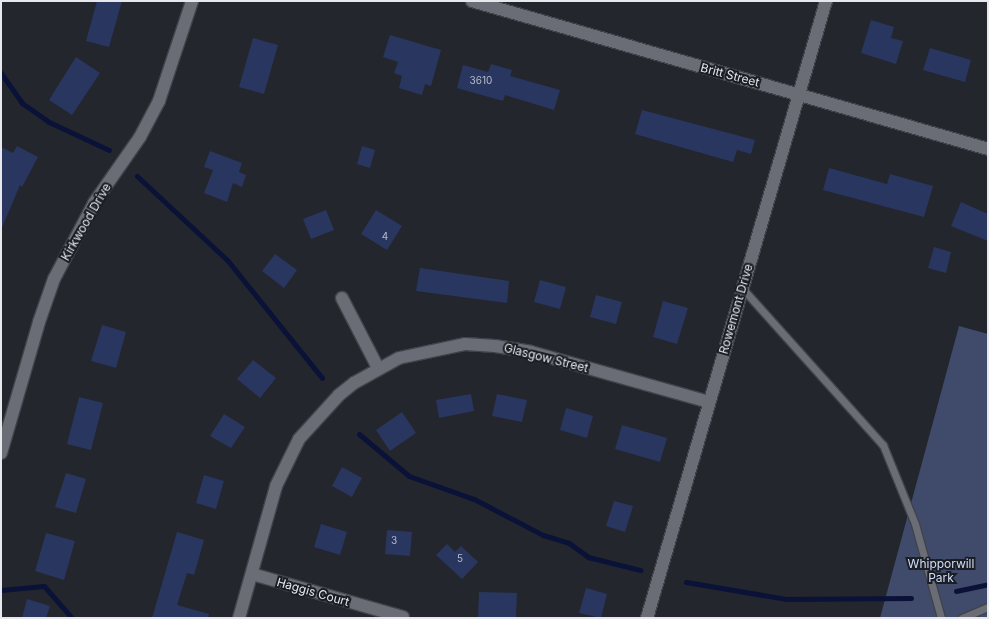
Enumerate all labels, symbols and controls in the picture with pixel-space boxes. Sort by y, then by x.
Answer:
street label: Britt Street [699,60,761,90]
house number: 3610 [470,75,492,87]
street label: Kirkwood Drive [58,181,114,263]
house number: 4 [382,231,388,243]
street label: Rowemont Drive [716,262,756,356]
street label: Glasgow Street [502,341,590,375]
house number: 3 [391,535,397,547]
house number: 5 [457,553,463,565]
park label: Whipporwill Park [908,557,974,585]
street label: Haggis Court [275,575,351,609]

